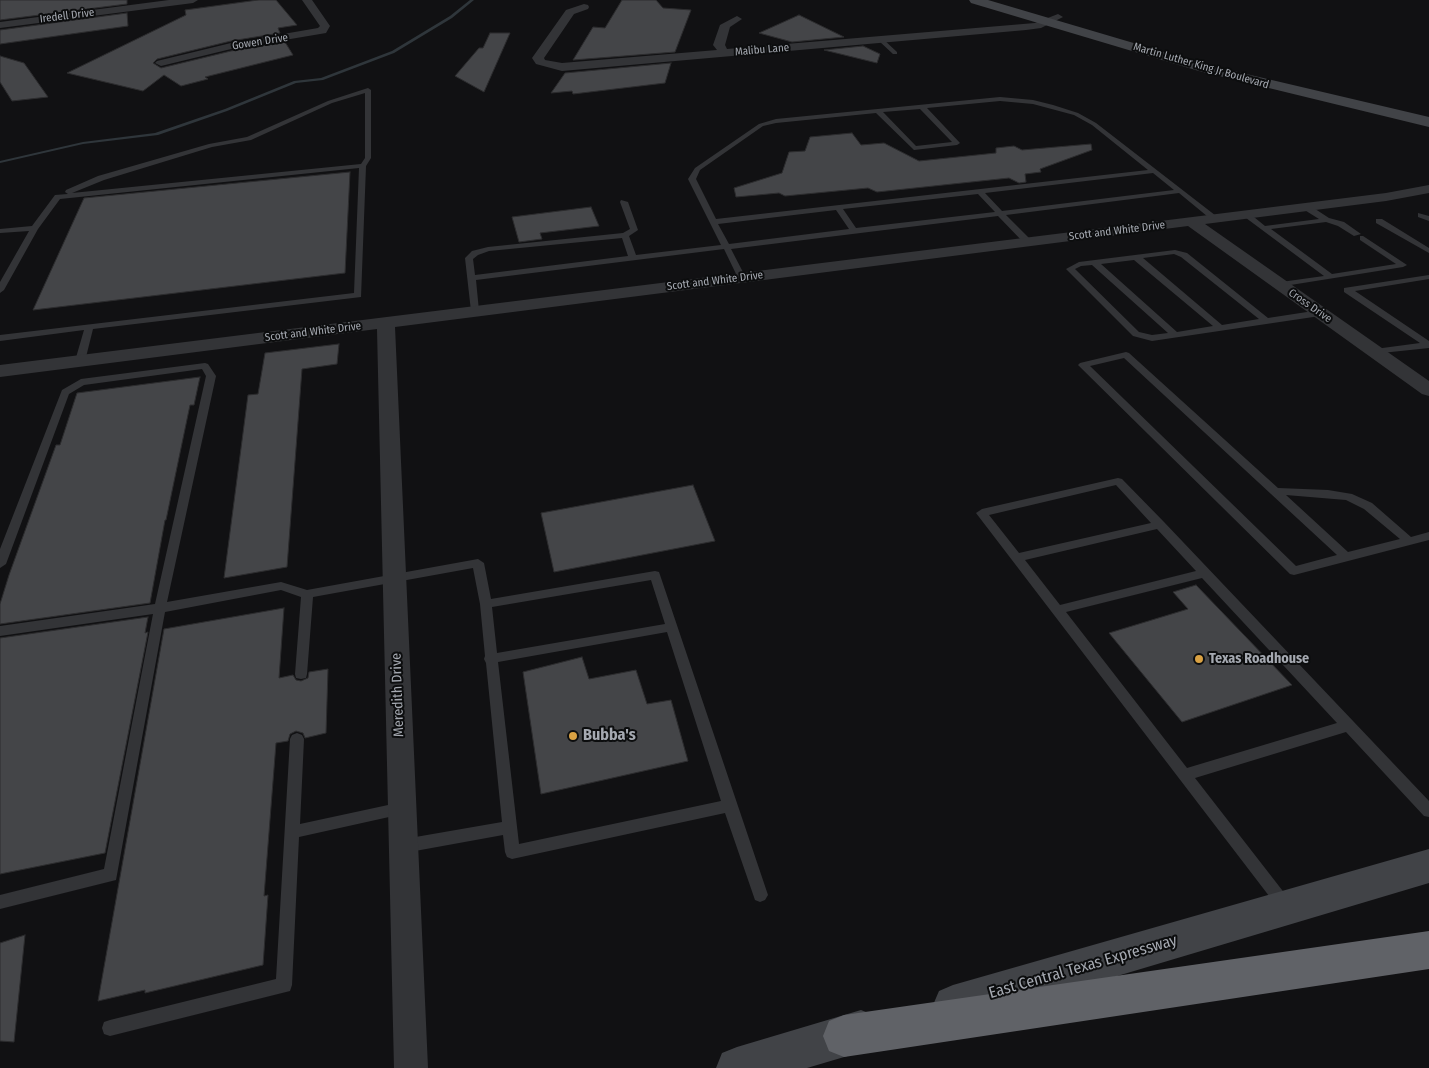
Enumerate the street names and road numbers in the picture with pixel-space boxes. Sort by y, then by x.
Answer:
street label: Iredell Drive [39,6,95,26]
street label: Gowen Drive [231,31,289,53]
street label: Martin Luther King Jr Boulevard [1132,40,1270,92]
street label: Malibu Lane [734,41,790,59]
street label: Scott and White Drive [1068,219,1166,243]
street label: Scott and White Drive [666,269,764,293]
street label: Cross Drive [1286,286,1334,326]
street label: Scott and White Drive [264,320,362,344]
street label: Meredith Drive [388,653,408,737]
street label: East Central Texas Expressway [987,931,1179,1003]

